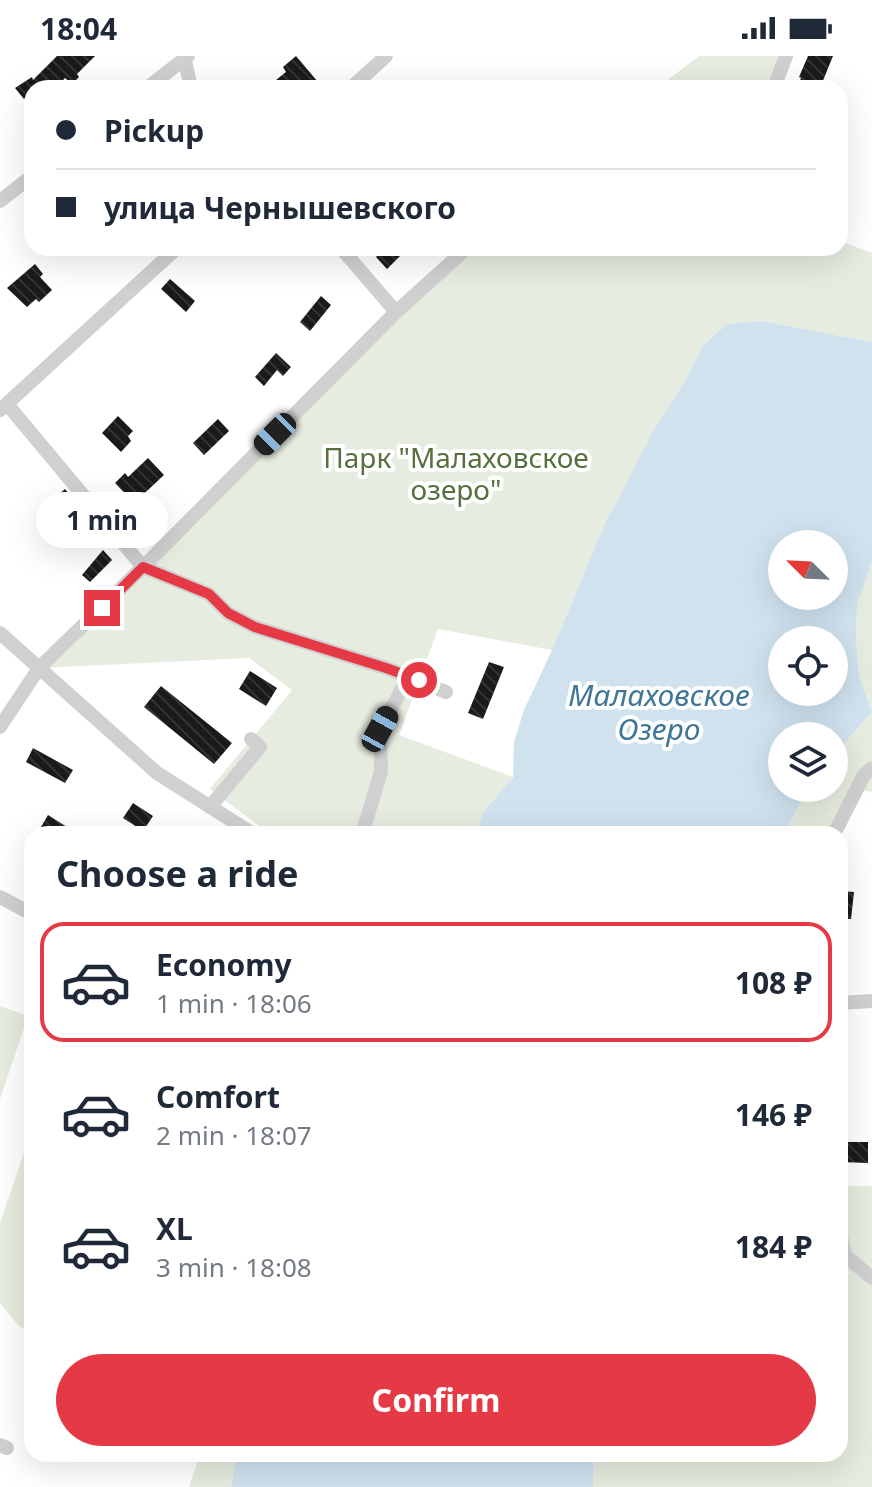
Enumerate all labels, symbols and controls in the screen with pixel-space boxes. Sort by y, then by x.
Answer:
text: 18:04 [40,8,117,49]
text: Pickup [104,110,204,151]
text: улица Чернышевского [104,187,456,228]
car [250,409,300,459]
park label: Парк "Малаховское озеро" [323,438,589,508]
callout: 1 min [36,492,168,548]
text: 1 min [66,502,138,538]
north arrow [768,530,848,610]
map controls [768,530,848,802]
route end [84,590,120,626]
button: locate [768,626,848,706]
route start [401,662,437,698]
water label: Малаховское Озеро [568,674,750,749]
car [358,702,402,756]
button: layers [768,722,848,802]
text: Choose a ride [56,849,298,898]
text: Economy [156,944,292,985]
icon: car [60,946,132,1018]
text: 108 ₽ [735,962,812,1003]
text: 1 min · 18:06 [156,985,312,1021]
text: Comfort [156,1076,280,1117]
icon: car [60,1078,132,1150]
text: 146 ₽ [735,1094,812,1135]
text: 2 min · 18:07 [156,1117,312,1153]
text: XL [156,1208,193,1249]
icon: car [60,1210,132,1282]
text: 184 ₽ [735,1226,812,1267]
text: 3 min · 18:08 [156,1249,312,1285]
button: Confirm [56,1354,816,1446]

